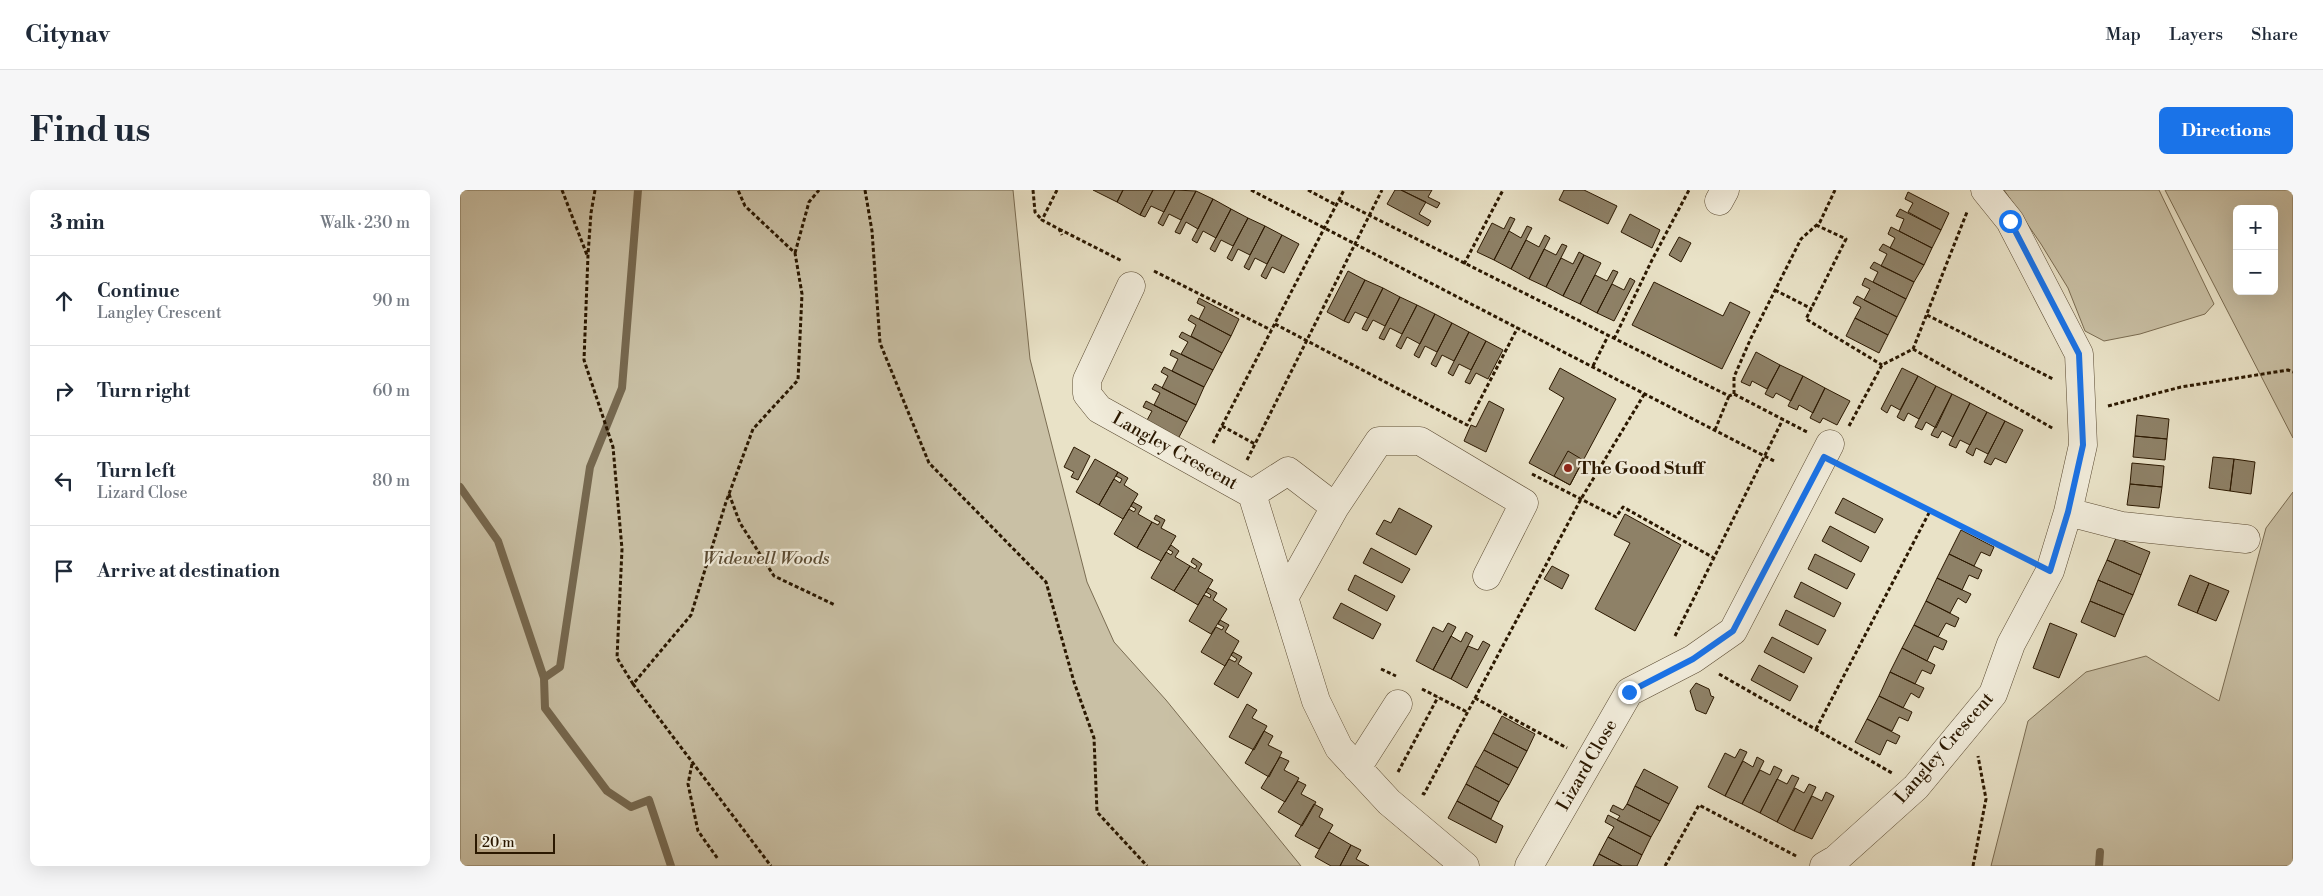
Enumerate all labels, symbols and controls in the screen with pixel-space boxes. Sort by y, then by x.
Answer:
text: Citynav [25,20,110,50]
text: Map [2106,23,2141,46]
text: Layers [2169,23,2223,46]
text: Share [2251,23,2298,46]
button: Directions [2159,107,2293,154]
text: Find us [30,109,150,152]
map controls [2233,205,2278,295]
button: + [2233,205,2278,250]
text: 3 min [50,210,105,236]
route start [1999,210,2022,233]
text: Walk · 230 m [320,213,410,233]
button: − [2233,250,2278,295]
text: Continue [97,279,180,303]
icon: ahead [50,287,78,315]
text: 90 m [372,291,410,311]
text: Langley Crescent [97,303,222,323]
icon: right [50,377,78,405]
text: Turn right [97,379,190,403]
text: 60 m [372,381,410,401]
street label: Langley Crescent [1108,407,1242,495]
place label: The Good Stuff [1578,457,1706,480]
text: Turn left [97,459,176,483]
marker: The Good Stuff [1562,462,1574,474]
icon: left [50,467,78,495]
text: 80 m [372,471,410,491]
text: Lizard Close [97,483,188,503]
park label: Widewell Woods [703,547,830,570]
icon: arrive [50,557,78,585]
text: Arrive at destination [97,559,280,583]
route end [1618,681,1641,704]
street label: Langley Crescent [1889,687,1999,808]
street label: Lizard Close [1552,715,1622,815]
scale bar [475,831,555,854]
text: 20 m [482,834,514,852]

